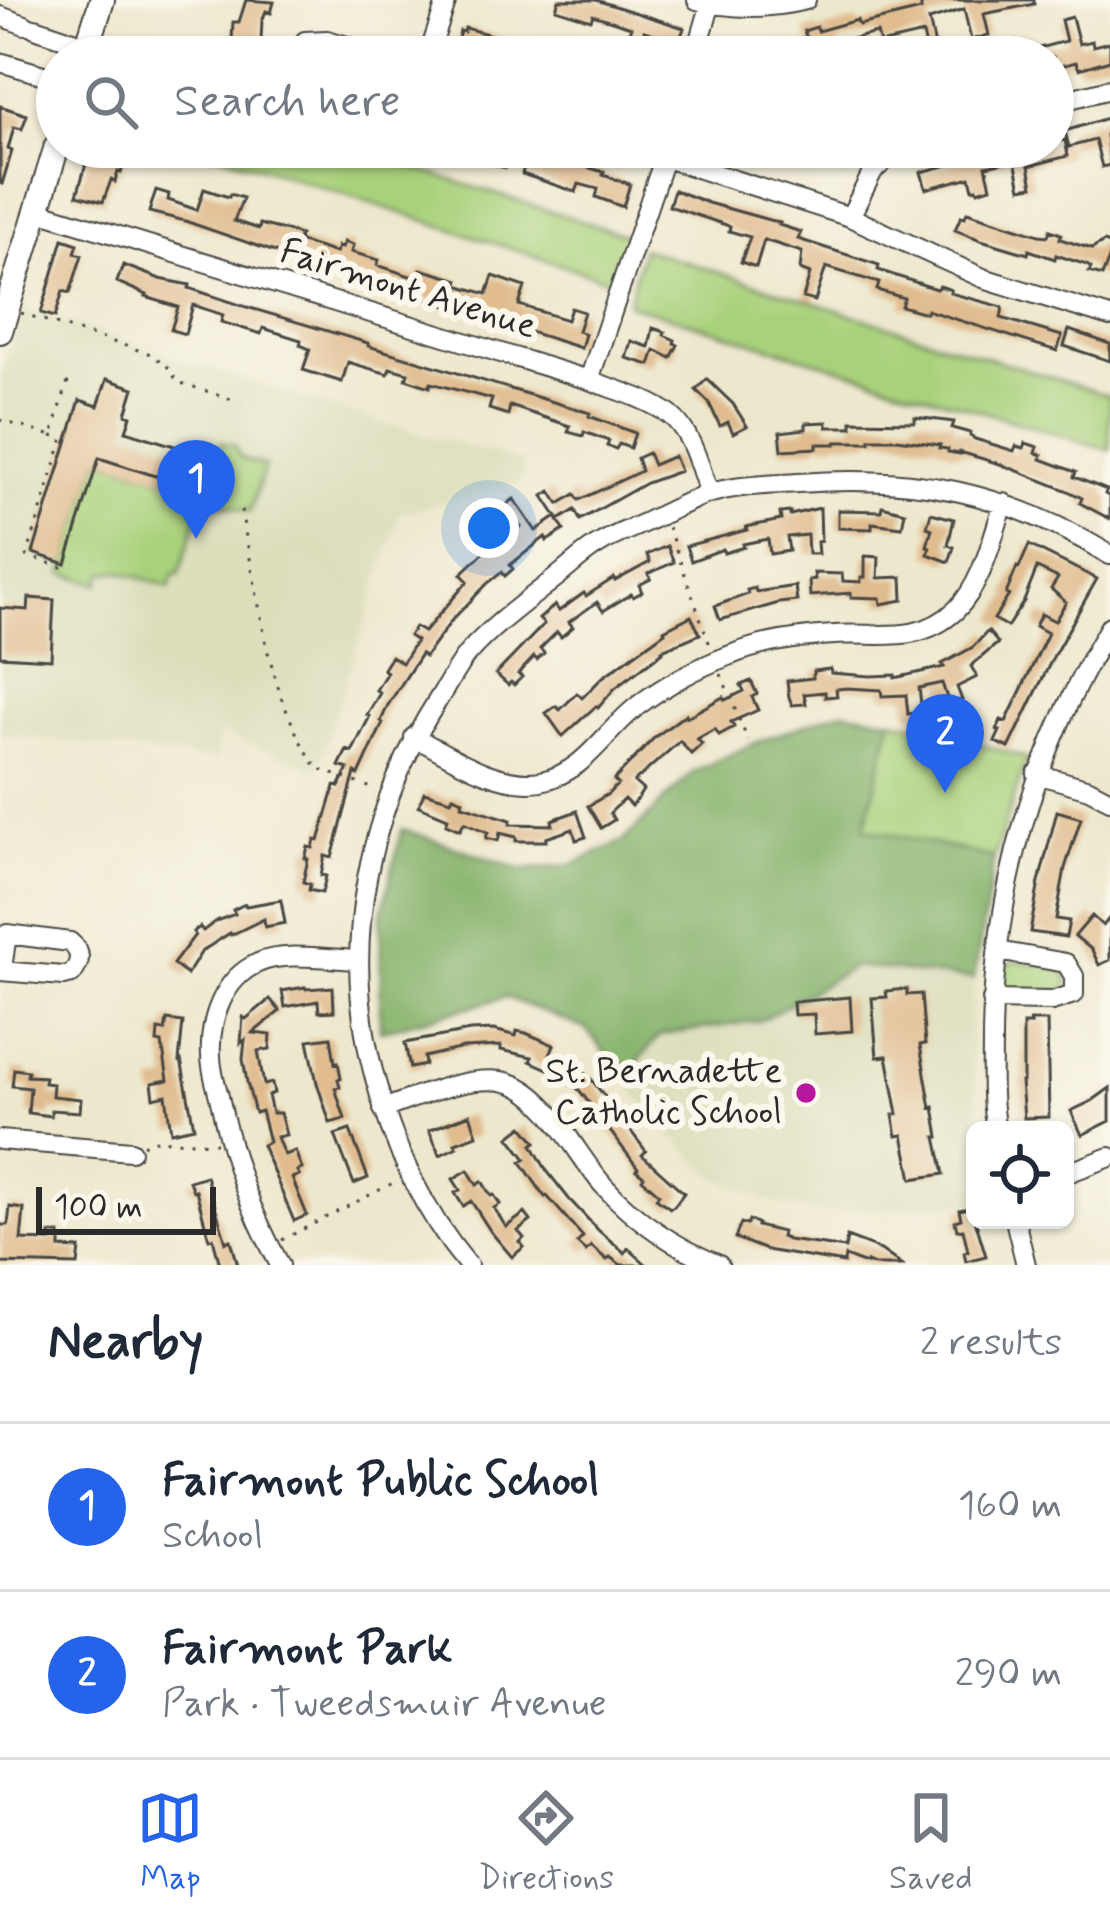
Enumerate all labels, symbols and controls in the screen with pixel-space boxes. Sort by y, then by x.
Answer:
search box [36,36,1074,168]
icon: search [78,69,144,135]
text: Search here [174,73,401,132]
street label: Fairmont Avenue [274,229,542,351]
pin: 1 [157,440,235,539]
your location [459,498,519,558]
pin: 2 [906,694,984,793]
place label: St. Bernadette Catholic School [546,1049,782,1137]
marker: St. Bernadette Catholic School [793,1080,819,1106]
map controls [966,1121,1074,1229]
button: locate [966,1121,1074,1229]
scale bar [36,1181,216,1234]
text: 100 m [54,1186,143,1230]
text: Nearby [48,1310,203,1376]
text: 2 results [920,1318,1062,1369]
text: Fairmont Public School [162,1452,599,1511]
text: 1 [78,1481,96,1532]
text: 160 m [958,1481,1062,1532]
text: School [162,1511,263,1562]
text: Fairmont Park [162,1620,452,1679]
text: 2 [77,1649,97,1700]
text: 290 m [955,1649,1062,1700]
text: Park · Tweedsmuir Avenue [162,1679,607,1730]
tab: Map [137,1785,203,1901]
tab: Directions [478,1785,614,1901]
tab: Saved [889,1785,973,1901]

